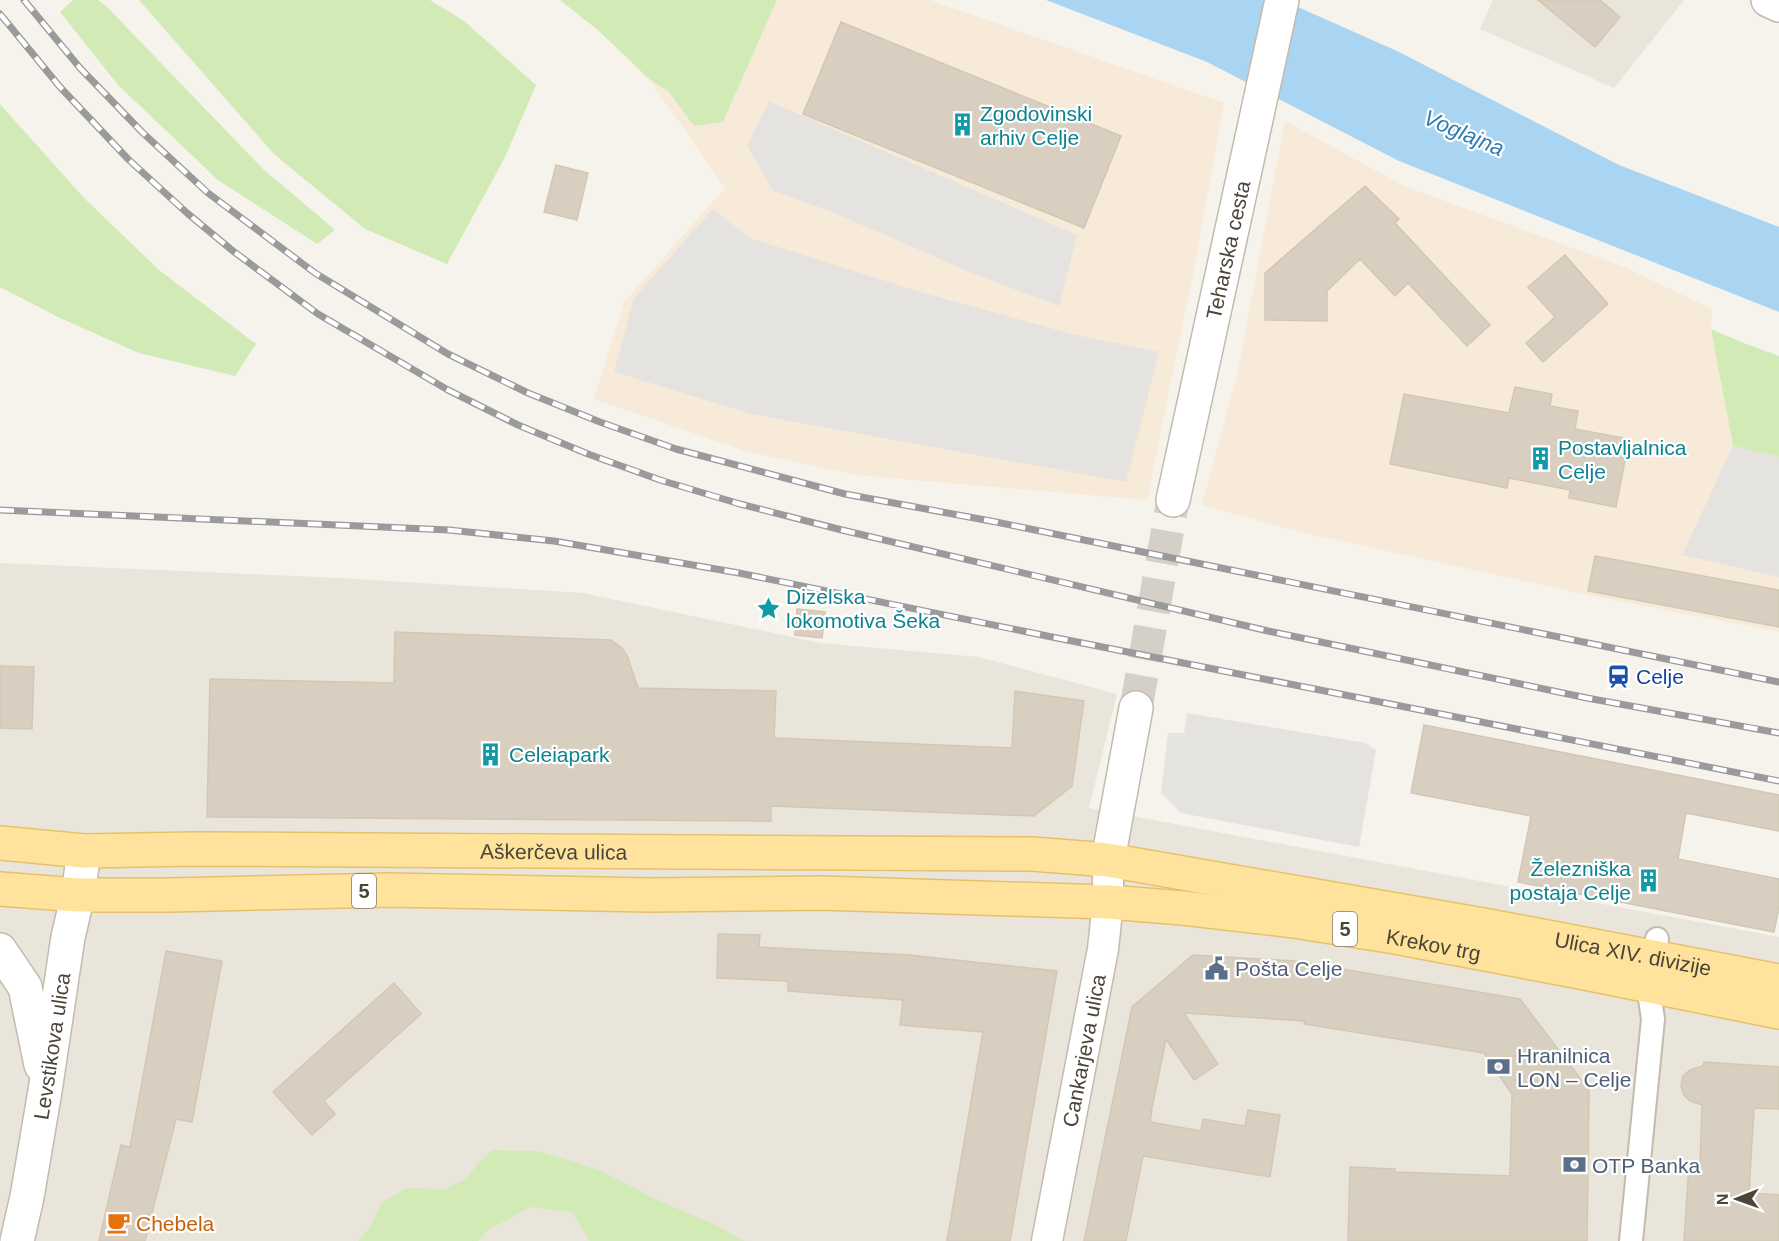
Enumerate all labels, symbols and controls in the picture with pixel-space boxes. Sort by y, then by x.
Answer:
place label: Zgodovinski arhiv Celje [980,102,1092,149]
water label: Voglajna [1420,105,1508,161]
building icon: Zgodovinski arhiv Celje [949,112,975,138]
street label: Teharska cesta [1201,178,1254,321]
place label: Postavljalnica Celje [1558,436,1687,483]
building icon: Postavljalnica Celje [1527,446,1553,472]
place label: Dizelska lokomotiva Šeka [786,585,940,632]
place icon: Dizelska lokomotiva Šeka [755,595,781,621]
station icon: Celje [1605,663,1631,689]
place label: Celje [1636,665,1684,688]
building icon: Celeiapark [478,741,504,767]
place label: Celeiapark [509,743,610,766]
street label: Aškerčeva ulica [480,839,628,863]
place label: Železniška postaja Celje [1510,857,1631,904]
building icon: Železniška postaja Celje [1636,867,1662,893]
road number: 5 [352,874,376,908]
road number: 5 [1333,912,1357,946]
street label: Krekov trg [1385,924,1483,964]
street label: Ulica XIV. divizije [1553,927,1713,979]
public building icon: Pošta Celje [1204,955,1230,981]
place label: Pošta Celje [1235,957,1342,980]
street label: Levstikova ulica [29,971,74,1121]
street label: Cankarjeva ulica [1058,972,1110,1129]
place label: Hranilnica LON – Celje [1517,1044,1631,1091]
bank icon: Hranilnica LON – Celje [1486,1054,1512,1080]
bank icon: OTP Banka [1561,1152,1587,1178]
place label: OTP Banka [1592,1154,1700,1177]
north arrow [1707,1169,1767,1229]
text: N [1714,1193,1731,1205]
cafe icon: Chebela [105,1210,131,1236]
place label: Chebela [136,1212,215,1235]

